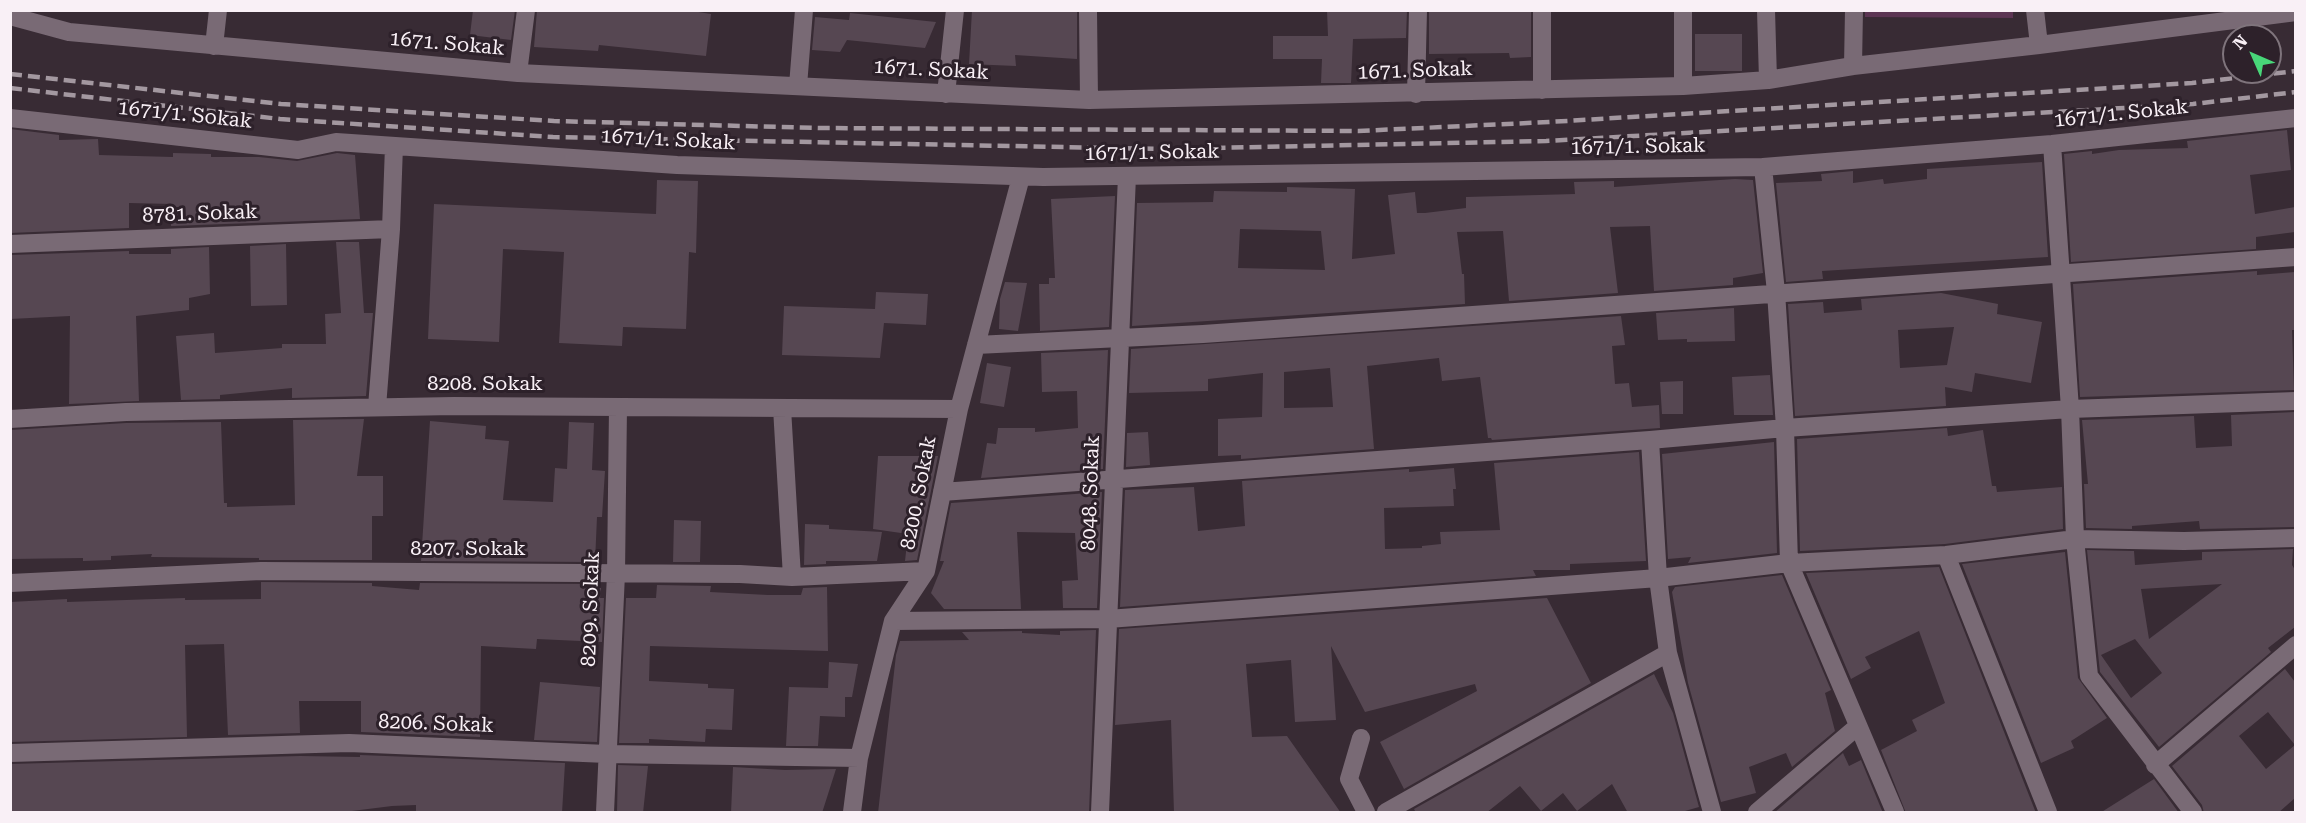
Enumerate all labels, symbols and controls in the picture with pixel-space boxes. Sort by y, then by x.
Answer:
north arrow [2222,24,2282,84]
street label: 1671. Sokak [388,27,506,61]
text: N [2229,31,2251,53]
street label: 1671. Sokak [873,55,989,85]
street label: 1671. Sokak [1357,57,1473,85]
street label: 1671/1. Sokak [2053,95,2189,133]
street label: 1671/1. Sokak [117,96,253,134]
street label: 1671/1. Sokak [600,124,736,156]
street label: 1671/1. Sokak [1570,134,1706,160]
street label: 1671/1. Sokak [1084,140,1220,166]
street label: 8781. Sokak [142,200,258,228]
street label: 8208. Sokak [427,372,543,396]
street label: 8200. Sokak [896,434,942,552]
street label: 8048. Sokak [1077,435,1105,551]
street label: 8207. Sokak [410,537,526,561]
street label: 8209. Sokak [577,551,605,667]
street label: 8206. Sokak [378,710,494,738]

